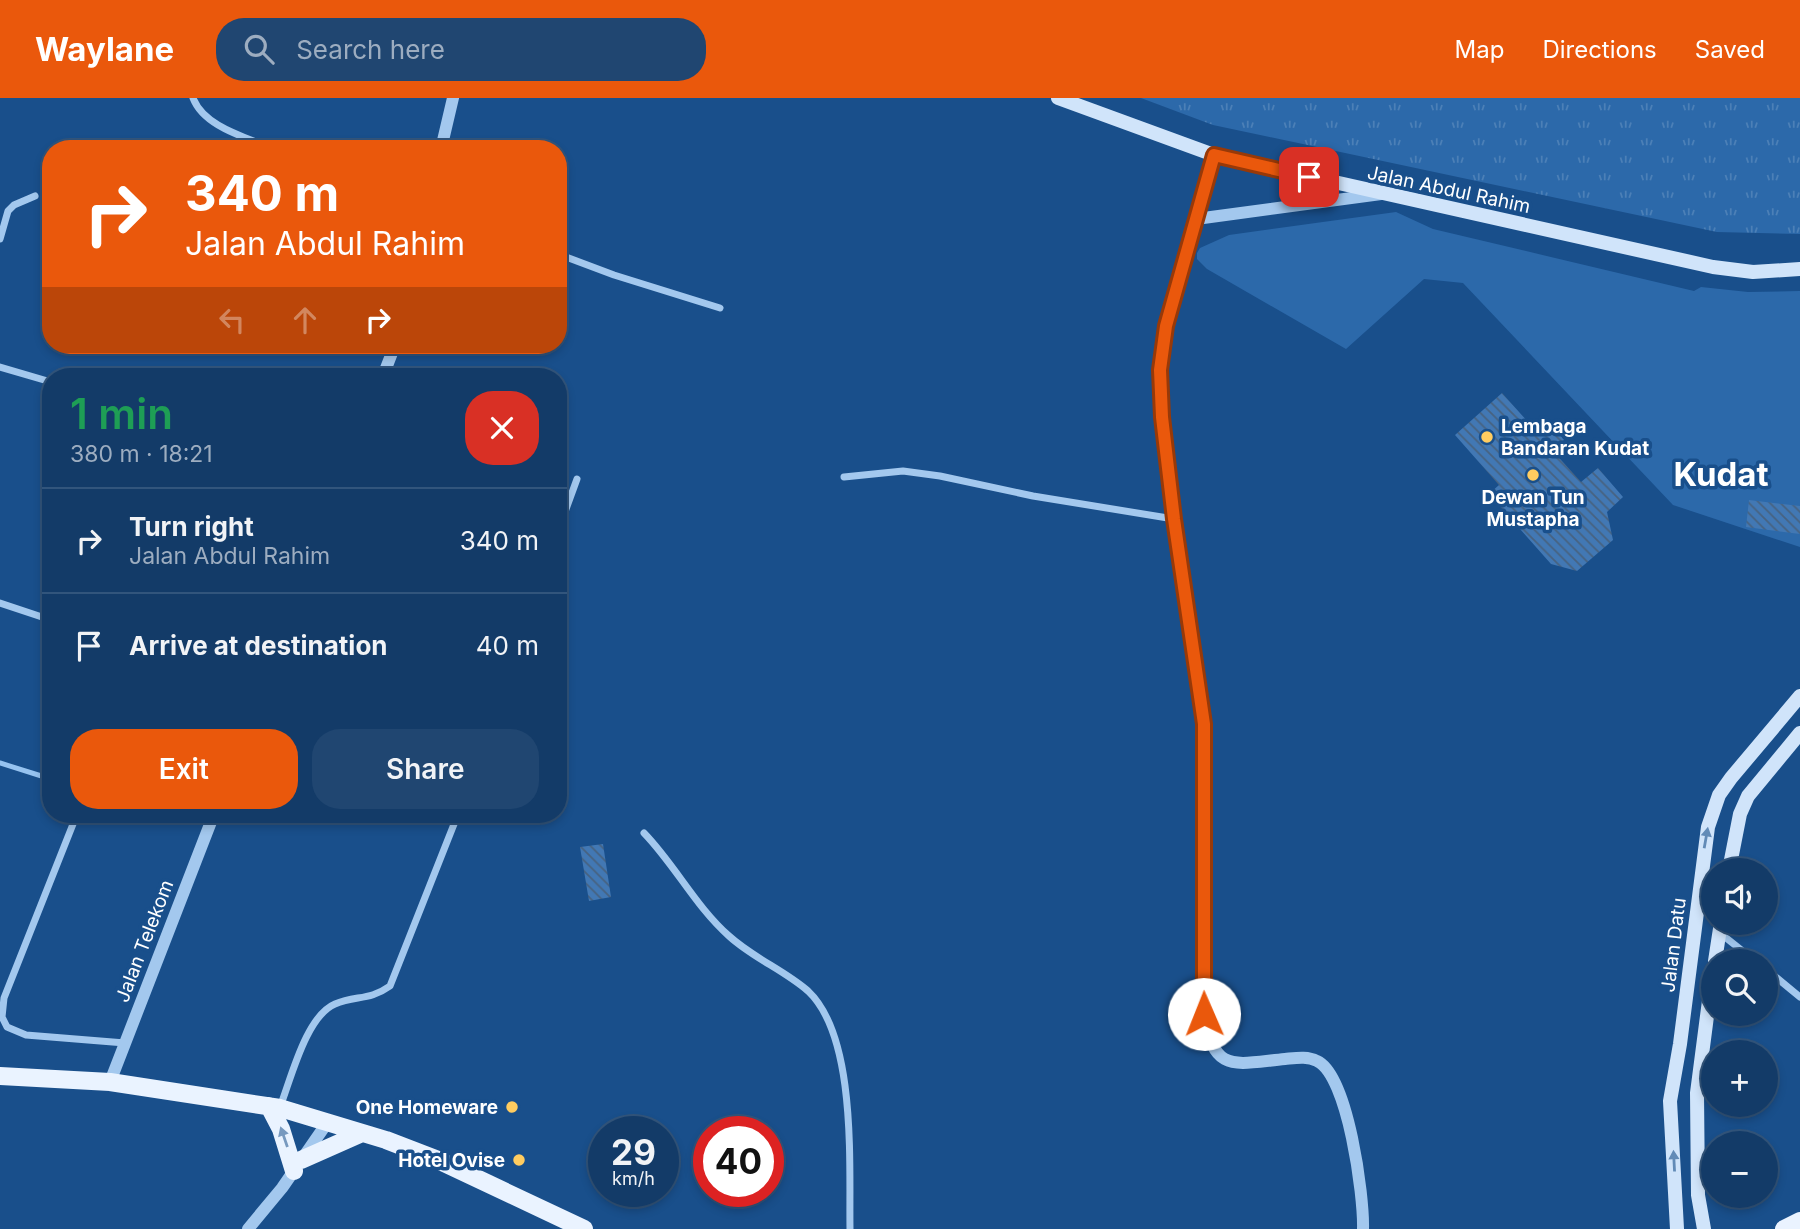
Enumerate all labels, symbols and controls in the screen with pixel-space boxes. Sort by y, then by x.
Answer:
search box [216,18,706,81]
text: Waylane [35,29,174,69]
icon: search [240,30,278,68]
text: Search here [296,34,445,65]
text: Map [1455,35,1504,64]
text: Directions [1542,35,1657,64]
text: Saved [1695,35,1765,64]
pin [1279,147,1339,207]
icon: arrive [1290,158,1328,196]
street label: Jalan Abdul Rahim [1365,161,1533,218]
text: 340 m [185,164,339,223]
icon: right [70,168,161,259]
text: Jalan Abdul Rahim [185,224,465,263]
icon: left [213,301,251,339]
icon: ahead [286,301,324,339]
icon: right [359,301,397,339]
text: 1 min [70,388,173,439]
button: close [465,391,539,465]
place label: Lembaga Bandaran Kudat [1501,415,1649,460]
marker: Lembaga Bandaran Kudat [1479,429,1495,445]
text: 380 m · 18:21 [70,440,213,468]
district label: Kudat [1673,454,1769,494]
marker: Dewan Tun Mustapha [1525,467,1541,483]
place label: Dewan Tun Mustapha [1481,486,1585,531]
text: Turn right [129,511,254,542]
icon: right [70,522,108,560]
text: 340 m [460,525,539,556]
text: Jalan Abdul Rahim [129,542,330,570]
icon: arrive [70,627,108,665]
text: Arrive at destination [129,630,388,661]
text: 40 m [476,630,539,661]
button: Exit [70,729,298,809]
button: Share [312,729,539,809]
one-way arrow [1701,827,1712,849]
map controls [1701,858,1778,1208]
button: sound [1701,858,1778,935]
street label: Jalan Telekom [111,877,178,1005]
street label: Jalan Datu [1656,896,1691,994]
button: search [1701,949,1778,1026]
position arrow [1167,977,1241,1051]
button: + [1701,1040,1778,1117]
place label: One Homeware [356,1096,498,1119]
marker: One Homeware [504,1099,520,1115]
speed limit sign: 40 [693,1116,784,1207]
one-way arrow [278,1127,289,1148]
text: 29 [611,1131,656,1173]
button: − [1701,1131,1778,1208]
place label: Hotel Ovise [398,1149,505,1172]
one-way arrow [1668,1150,1679,1172]
marker: Hotel Ovise [511,1152,527,1168]
text: km/h [612,1168,655,1189]

